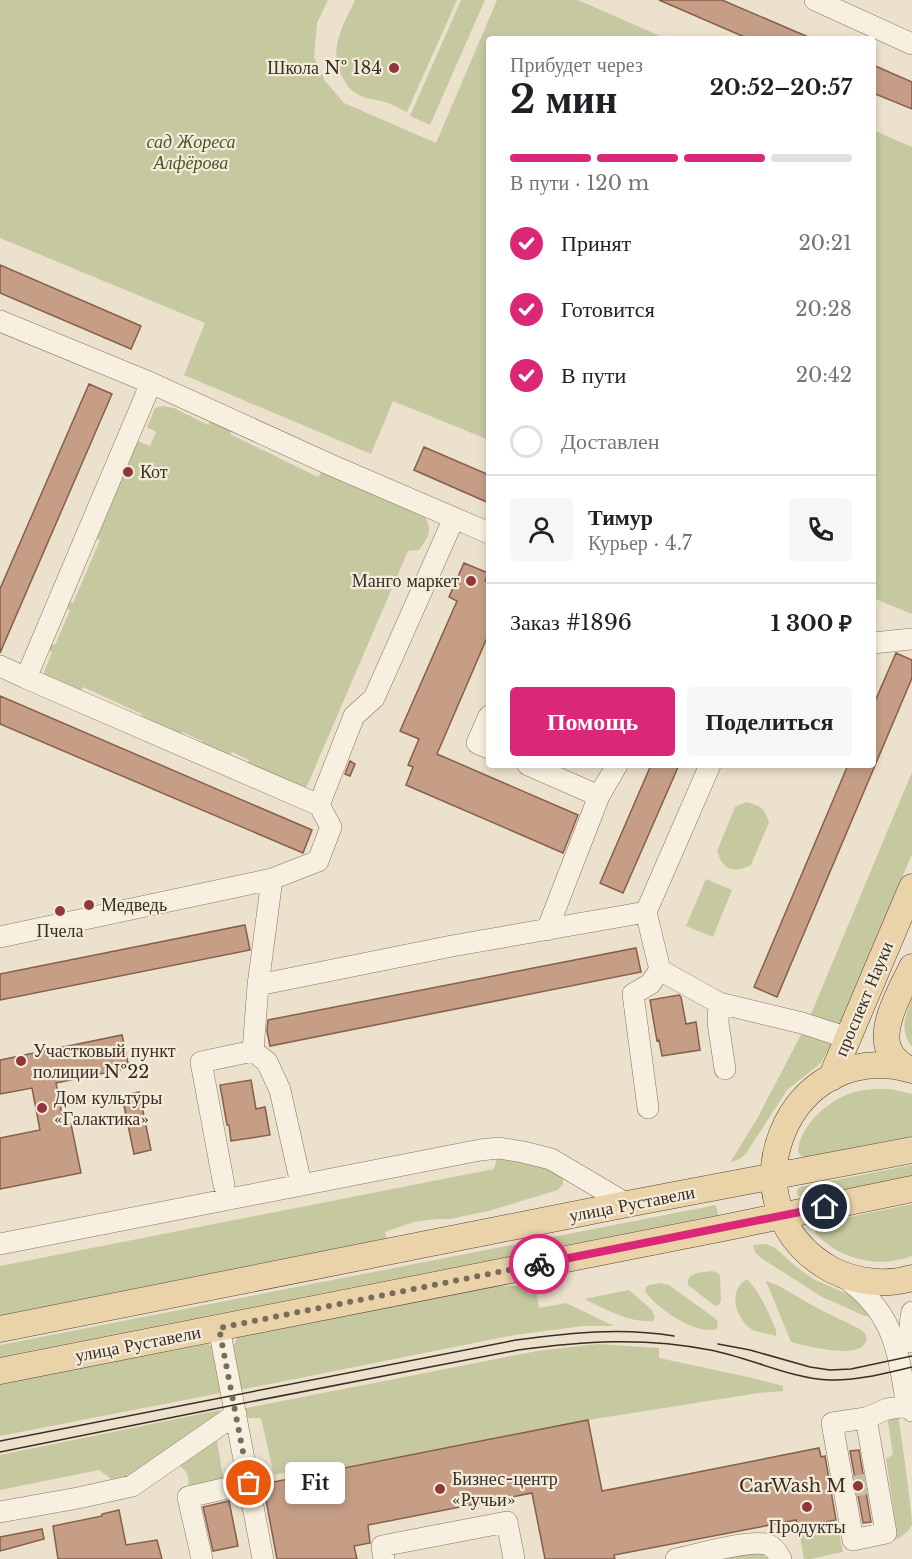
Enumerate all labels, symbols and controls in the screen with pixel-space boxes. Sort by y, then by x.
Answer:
text: Прибудет через [510,53,643,77]
place label: Школа № 184 [267,57,382,79]
marker: Школа № 184 [387,61,401,75]
text: 20:52–20:57 [710,74,852,101]
text: 2 мин [510,75,617,124]
park label: сад Жореса Алфёрова [146,131,236,174]
text: В пути · 120 m [510,171,649,195]
icon: check [510,227,543,260]
text: Принят [561,230,631,257]
text: 20:21 [798,231,852,255]
icon: check [510,293,543,326]
text: Готовится [561,296,655,323]
text: 20:28 [795,297,852,321]
icon: check [510,359,543,392]
text: В пути [561,362,626,389]
text: 20:42 [796,363,852,387]
text: Доставлен [561,428,660,455]
place label: Кот [140,461,168,483]
marker: Кот [121,465,135,479]
button: person [510,498,573,561]
button: phone [789,498,852,561]
text: Тимур [588,504,653,531]
text: Курьер · 4.7 [588,531,692,555]
place label: Манго маркет [352,570,459,592]
marker: Манго маркет [464,574,478,588]
text: Заказ #1896 [510,609,632,636]
text: 1 300 ₽ [771,610,852,637]
button: Помощь [510,687,675,756]
button: Поделиться [687,687,852,756]
place label: Медведь [101,894,167,916]
marker: Медведь [82,898,96,912]
marker: Пчела [53,904,67,918]
place label: Пчела [36,920,84,942]
street label: проспект Науки [830,938,898,1060]
place label: Участковый пункт полиции №22 [33,1040,176,1083]
marker: Участковый пункт полиции №22 [14,1054,28,1068]
place label: Дом культуры «Галактика» [54,1087,162,1130]
marker: Дом культуры «Галактика» [35,1101,49,1115]
street label: улица Руставели [567,1181,697,1227]
pin [799,1181,850,1232]
icon: home [808,1190,841,1223]
courier [509,1234,569,1294]
icon: bike [523,1248,556,1281]
street label: улица Руставели [73,1321,203,1367]
pin [223,1457,274,1508]
callout: Fit [285,1462,345,1504]
icon: bag [232,1466,265,1499]
place label: Бизнес-центр «Ручьи» [452,1468,558,1511]
text: Fit [301,1471,329,1495]
place label: CarWash M [739,1475,846,1497]
marker: CarWash M [851,1479,865,1493]
marker: Бизнес-центр «Ручьи» [433,1482,447,1496]
marker: Продукты [800,1500,814,1514]
place label: Продукты [768,1516,846,1538]

